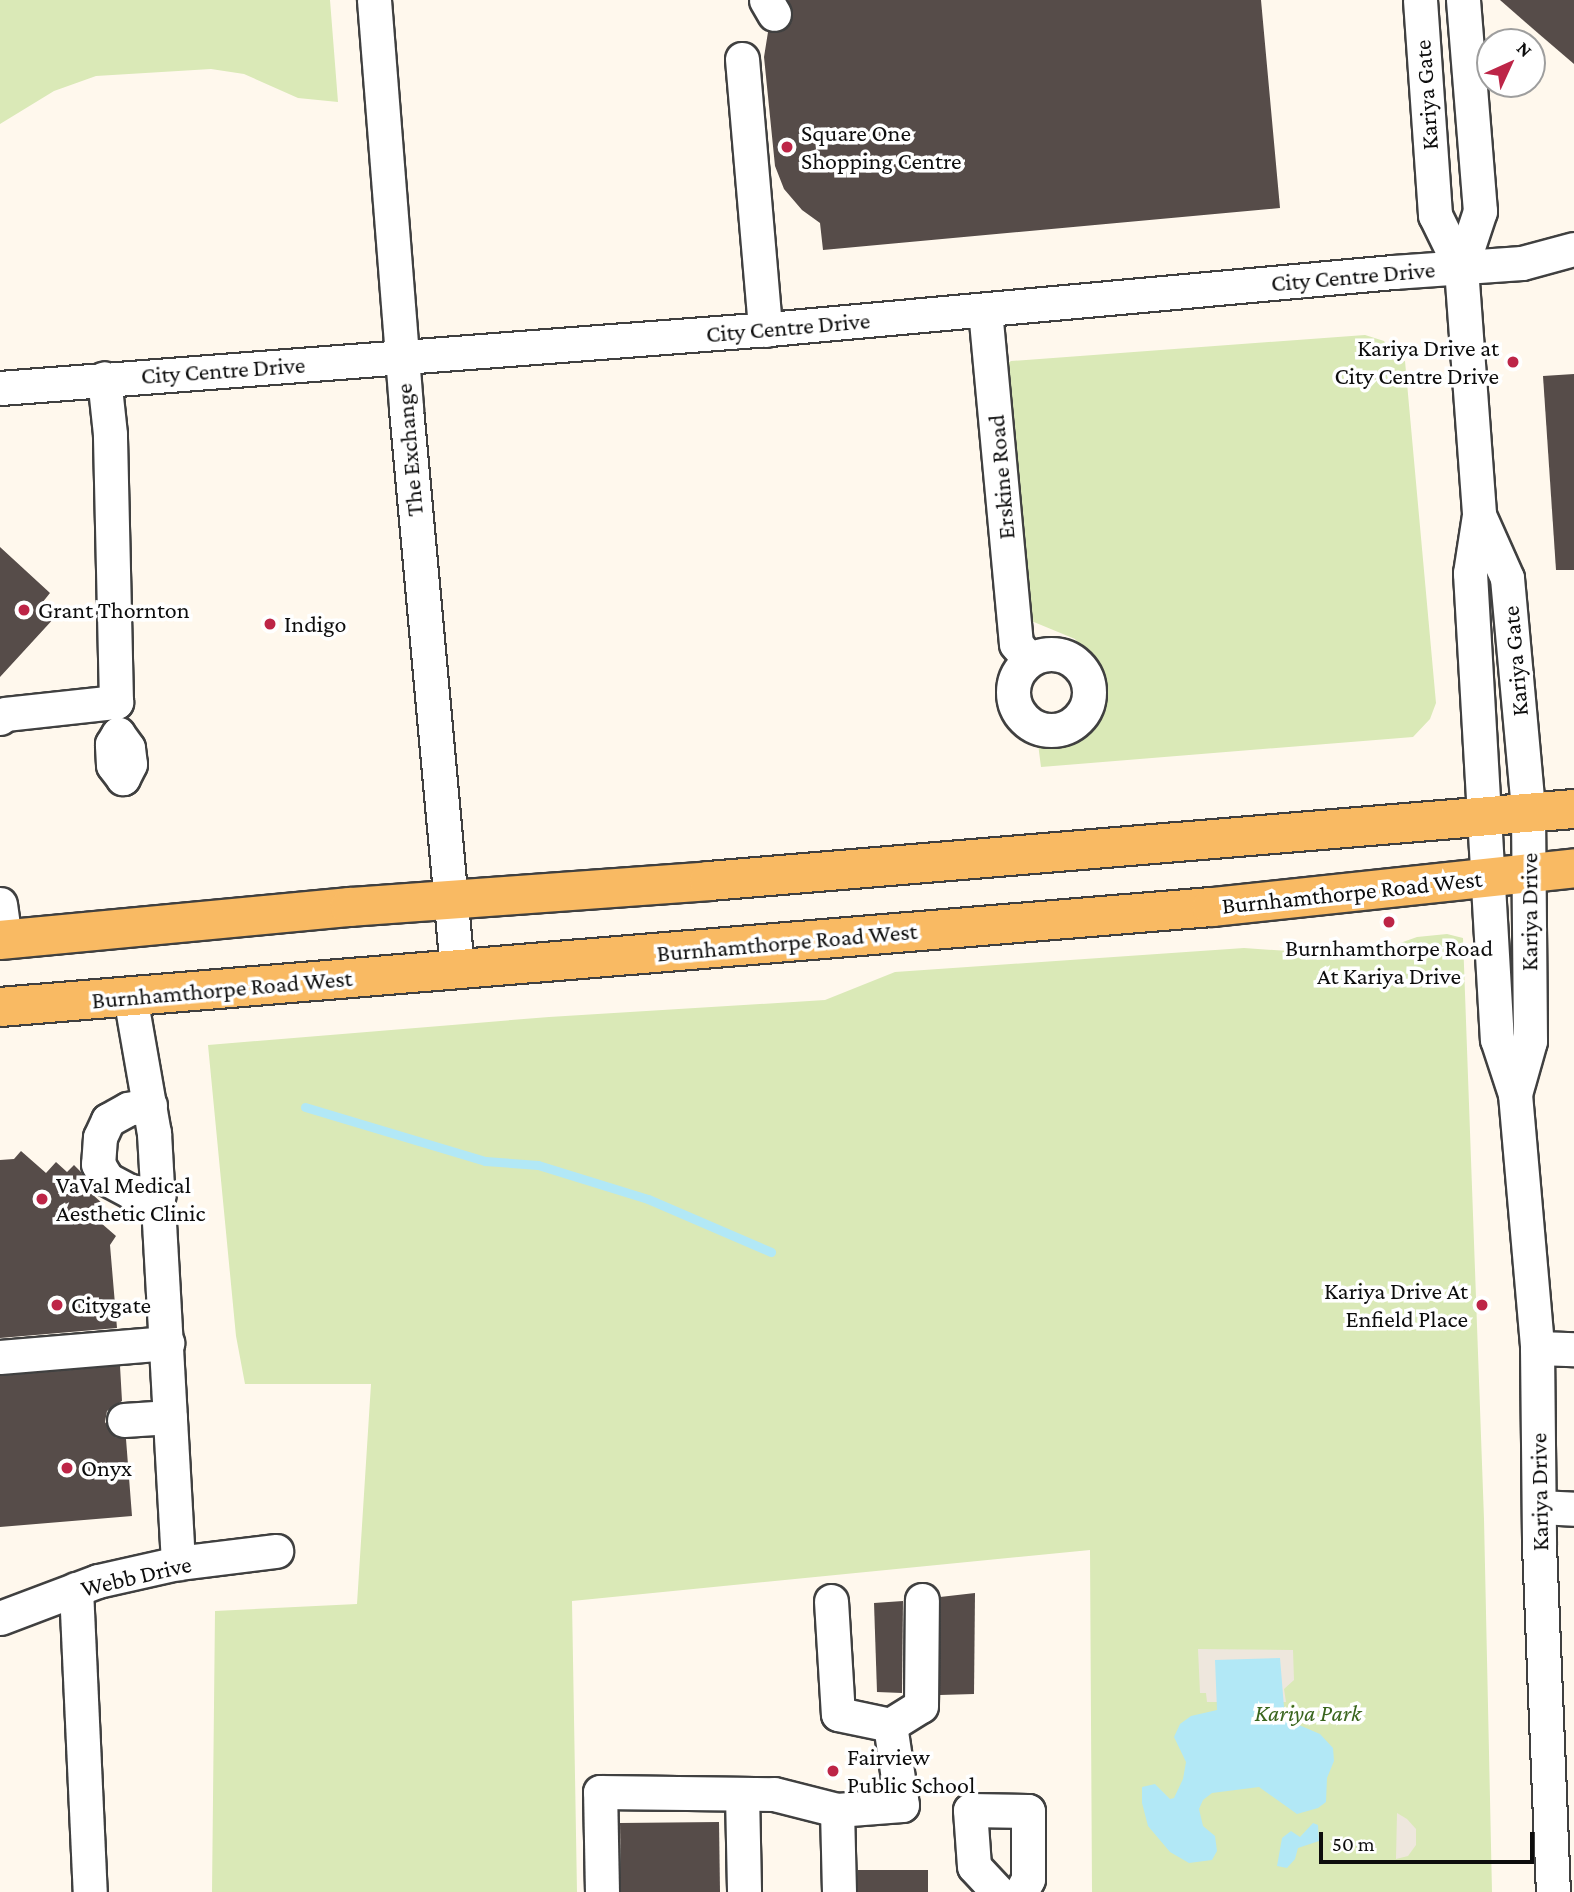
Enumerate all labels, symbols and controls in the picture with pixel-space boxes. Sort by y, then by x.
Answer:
north arrow [1476,28,1546,98]
text: N [1513,37,1537,61]
street label: Kariya Gate [1408,39,1444,151]
place label: Square One Shopping Centre [801,119,961,175]
marker: Square One Shopping Centre [779,139,795,155]
street label: City Centre Drive [1270,254,1436,298]
street label: City Centre Drive [705,305,871,349]
place label: Kariya Drive at City Centre Drive [1335,334,1499,390]
street label: City Centre Drive [140,350,306,390]
marker: Kariya Drive at City Centre Drive [1505,354,1521,370]
street label: The Exchange [389,382,429,518]
street label: Erskine Road [981,413,1021,541]
place label: Grant Thornton [38,596,190,624]
marker: Grant Thornton [16,602,32,618]
street label: Kariya Gate [1496,605,1534,717]
place label: Indigo [284,610,346,638]
marker: Indigo [262,616,278,632]
street label: Kariya Drive [1515,853,1543,971]
street label: Burnhamthorpe Road West [1220,864,1484,920]
marker: Burnhamthorpe Road At Kariya Drive [1381,914,1397,930]
street label: Burnhamthorpe Road West [655,916,919,968]
place label: Burnhamthorpe Road At Kariya Drive [1285,934,1493,990]
street label: Burnhamthorpe Road West [90,963,354,1015]
place label: VaVal Medical Aesthetic Clinic [56,1171,206,1227]
marker: VaVal Medical Aesthetic Clinic [34,1191,50,1207]
place label: Kariya Drive At Enfield Place [1324,1277,1468,1333]
place label: Citygate [71,1291,151,1319]
marker: Citygate [49,1297,65,1313]
marker: Kariya Drive At Enfield Place [1474,1297,1490,1313]
street label: Kariya Drive [1524,1433,1554,1551]
place label: Onyx [81,1454,132,1482]
marker: Onyx [59,1460,75,1476]
street label: Webb Drive [78,1549,194,1603]
park label: Kariya Park [1255,1699,1361,1727]
place label: Fairview Public School [847,1743,975,1799]
marker: Fairview Public School [825,1763,841,1779]
scale bar [1322,1818,1537,1862]
text: 50 m [1332,1832,1375,1856]

